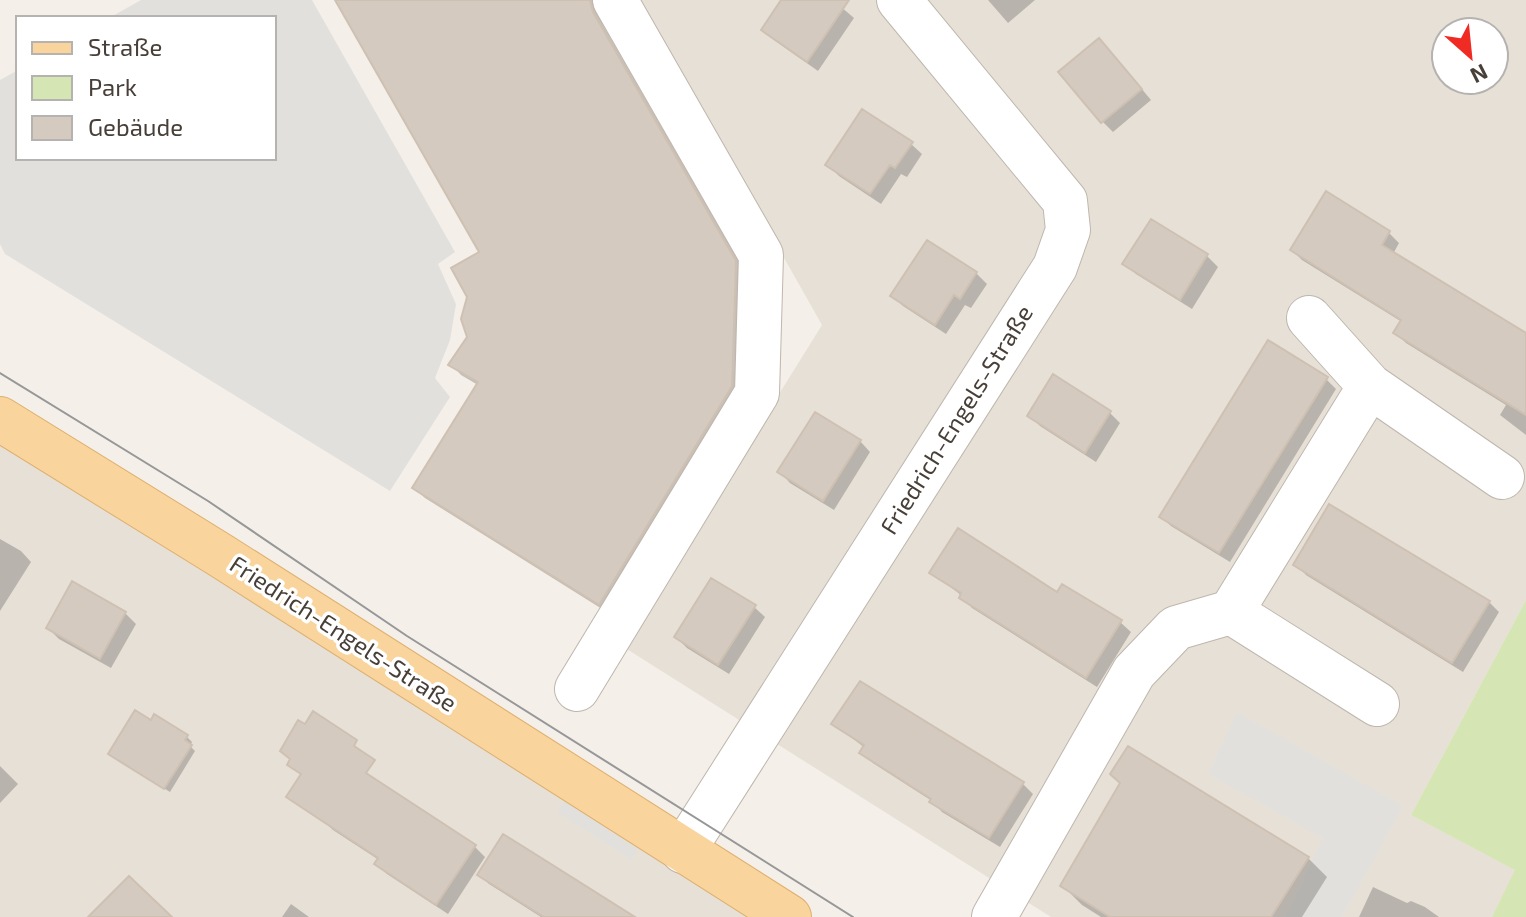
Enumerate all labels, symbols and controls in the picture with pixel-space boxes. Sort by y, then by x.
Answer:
legend [16,16,276,160]
north arrow [1430,16,1510,96]
text: Straße [88,32,162,61]
text: N [1467,60,1493,90]
text: Park [88,72,137,101]
text: Gebäude [88,112,183,141]
street label: Friedrich-Engels-Straße [873,299,1038,539]
street label: Friedrich-Engels-Straße [225,549,463,717]

